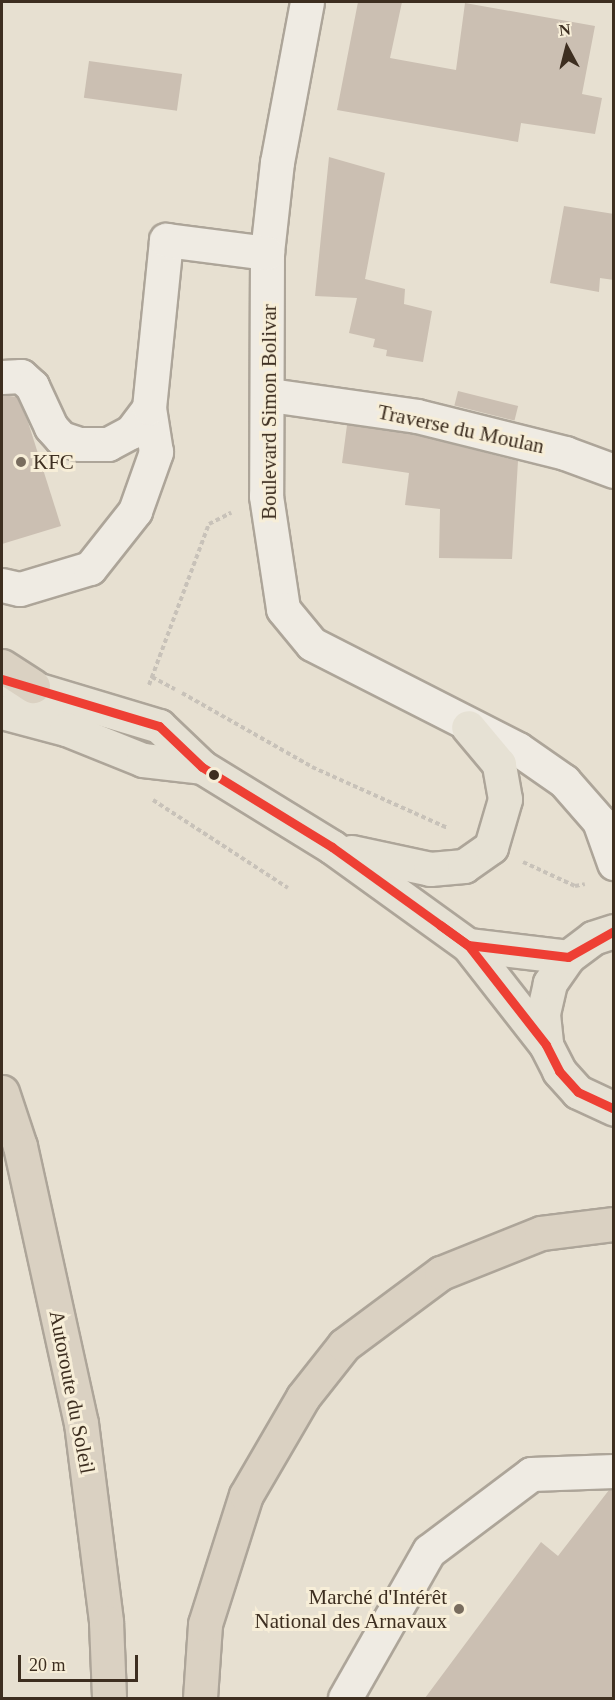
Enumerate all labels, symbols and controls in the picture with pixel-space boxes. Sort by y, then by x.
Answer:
north arrow [537,18,597,78]
text: N [558,20,572,39]
street label: Boulevard Simon Bolivar [256,304,282,520]
street label: Traverse du Moulan [375,399,547,459]
place label: KFC [33,449,74,475]
marker: KFC [14,455,28,469]
unlabelled marker [208,769,220,781]
street label: Autoroute du Soleil [44,1308,100,1476]
place label: Marché d'Intérêt National des Arnavaux [253,1584,447,1634]
marker: Marché d'Intérêt National des Arnavaux [452,1602,466,1616]
scale bar [21,1643,141,1681]
text: 20 m [29,1655,66,1675]

